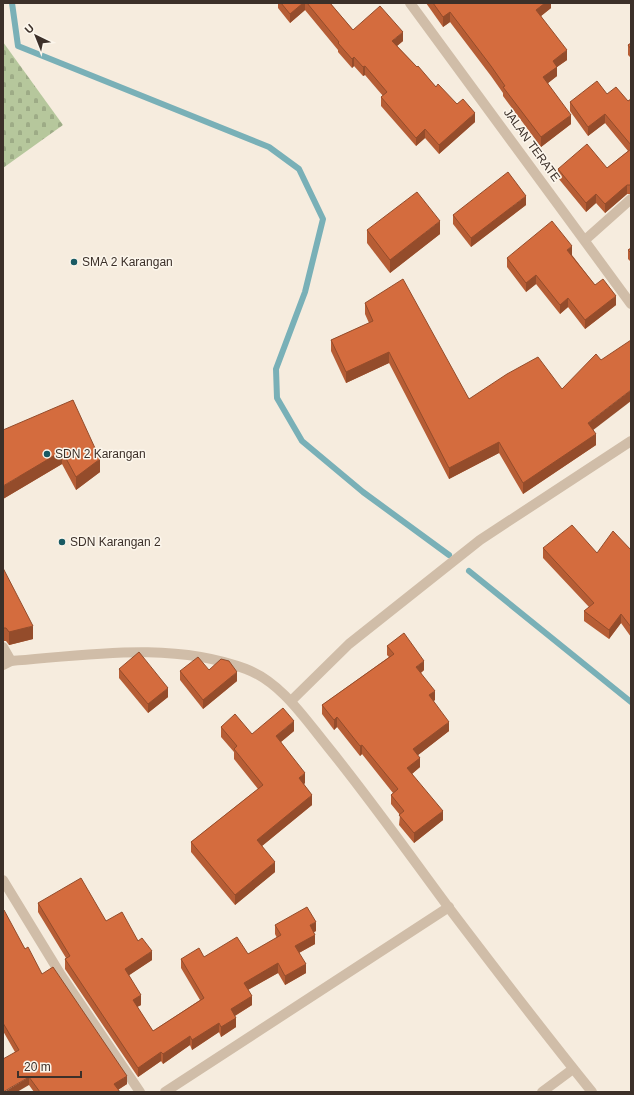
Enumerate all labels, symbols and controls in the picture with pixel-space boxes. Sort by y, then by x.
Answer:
north arrow [16,16,56,56]
text: U [22,22,36,36]
street label: JALAN TERATE [501,106,563,184]
place label: SMA 2 Karangan [82,255,173,269]
marker: SMA 2 Karangan [69,257,79,267]
place label: SDN 2 Karangan [55,447,146,461]
marker: SDN 2 Karangan [42,449,52,459]
place label: SDN Karangan 2 [70,535,161,549]
marker: SDN Karangan 2 [57,537,67,547]
scale bar [18,1053,81,1079]
text: 20 m [24,1060,51,1074]

